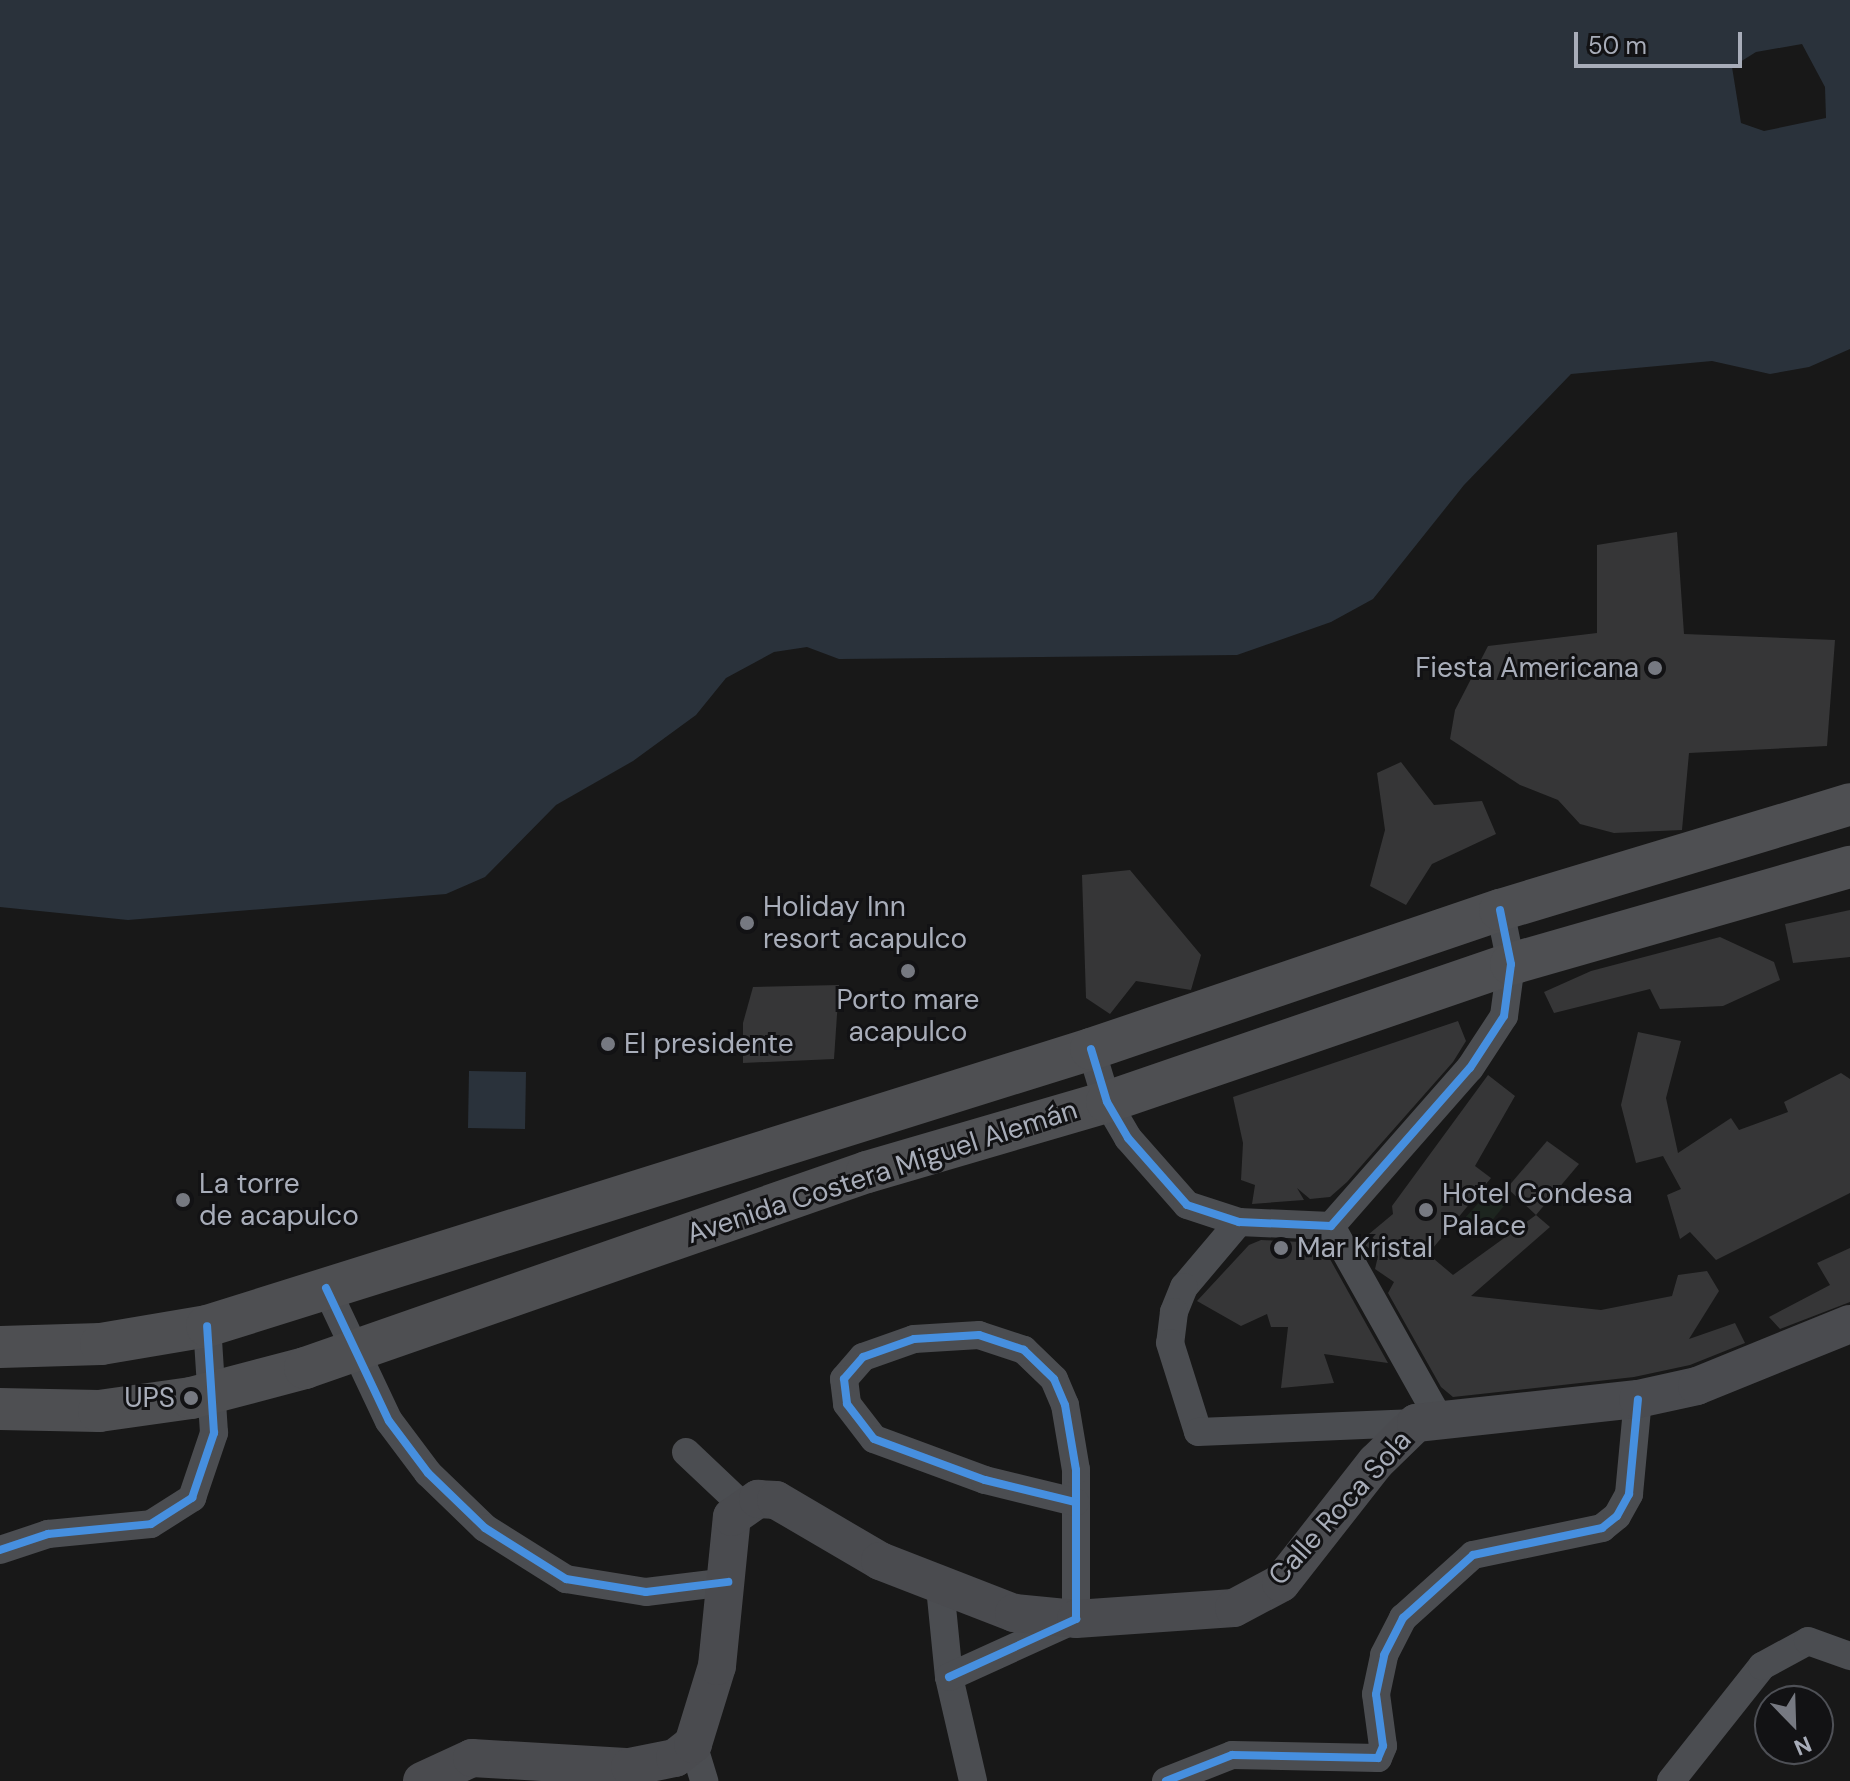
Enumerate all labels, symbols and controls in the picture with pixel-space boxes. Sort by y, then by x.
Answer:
scale bar [1578,16,1746,66]
text: 50 m [1588,30,1647,61]
place label: Fiesta Americana [1415,651,1639,685]
marker: Fiesta Americana [1646,659,1664,677]
place label: Holiday Inn resort acapulco [763,890,967,956]
marker: Holiday Inn resort acapulco [738,914,756,932]
marker: Porto mare acapulco [899,962,917,980]
place label: Porto mare acapulco [837,983,979,1049]
place label: El presidente [624,1027,794,1061]
marker: El presidente [599,1035,617,1053]
street label: Avenida Costera Miguel Alemán [683,1093,1081,1251]
place label: La torre de acapulco [199,1167,359,1233]
place label: Hotel Condesa Palace [1442,1177,1633,1243]
marker: La torre de acapulco [174,1191,192,1209]
marker: Hotel Condesa Palace [1417,1201,1435,1219]
place label: Mar Kristal [1297,1231,1433,1265]
marker: Mar Kristal [1272,1239,1290,1257]
place label: UPS [124,1381,175,1415]
marker: UPS [182,1389,200,1407]
street label: Calle Roca Sola [1262,1424,1418,1592]
north arrow [1754,1685,1834,1765]
text: N [1790,1729,1816,1762]

